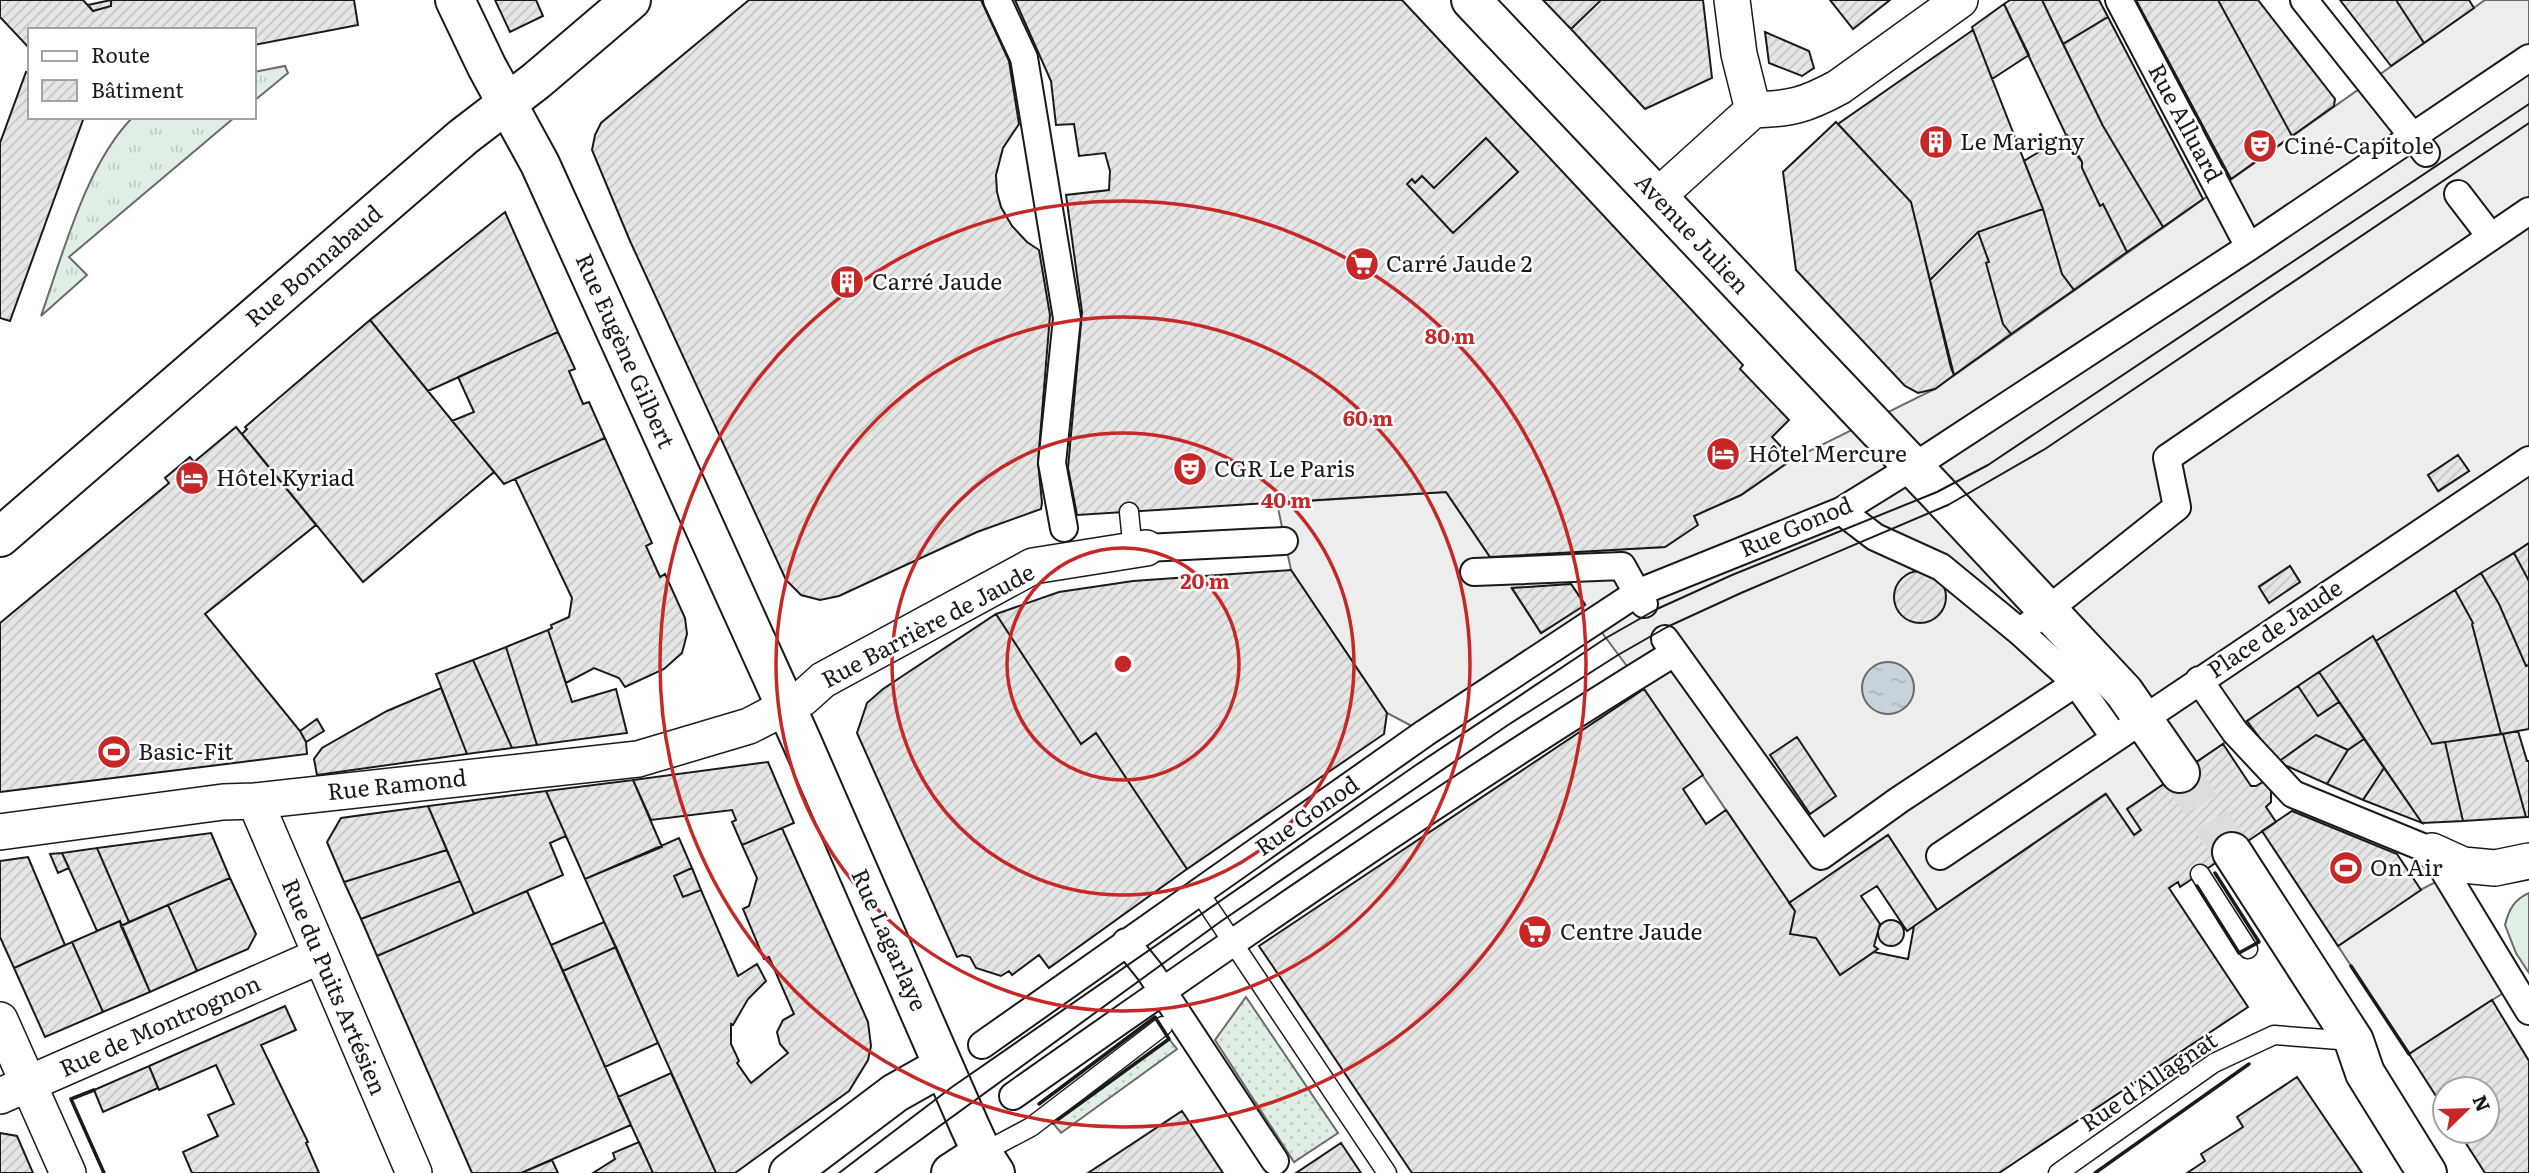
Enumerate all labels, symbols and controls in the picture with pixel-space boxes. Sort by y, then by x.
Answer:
legend [28,28,256,119]
text: Route [91,38,150,69]
street label: Rue Alluard [2141,57,2232,188]
text: Bâtiment [91,73,184,104]
building icon: Le Marigny [1917,123,1955,161]
place label: Le Marigny [1960,123,2085,157]
theatre icon: Ciné-Capitole [2241,127,2279,165]
place label: Ciné-Capitole [2284,127,2434,161]
street label: Avenue Julien [1628,165,1759,301]
street label: Rue Bonnabaud [237,195,389,334]
supermarket icon: Carré Jaude 2 [1343,245,1381,283]
place label: Carré Jaude 2 [1386,245,1532,279]
street label: Rue Eugène Gilbert [569,247,685,454]
building icon: Carré Jaude [828,263,866,301]
place label: Carré Jaude [872,263,1002,297]
text: 80 m [1425,319,1475,350]
text: 60 m [1343,401,1393,432]
hotel icon: Hôtel Mercure [1704,435,1742,473]
place label: Hôtel Mercure [1748,435,1907,469]
theatre icon: CGR Le Paris [1171,450,1209,488]
place label: CGR Le Paris [1214,450,1355,484]
hotel icon: Hôtel Kyriad [173,459,211,497]
place label: Hôtel Kyriad [216,459,355,493]
text: 40 m [1261,483,1311,514]
street label: Rue Gonod [1733,486,1857,564]
street label: Rue Barrière de Jaude [814,554,1040,695]
text: 20 m [1180,564,1230,595]
street label: Place de Jaude [2200,570,2348,685]
centre of rings [1111,652,1135,676]
sports icon: Basic-Fit [95,733,133,771]
place label: Basic-Fit [138,733,234,767]
street label: Rue Ramond [325,759,468,807]
street label: Rue Gonod [1247,766,1365,863]
sports icon: On Air [2327,849,2365,887]
place label: On Air [2370,849,2443,883]
street label: Rue Lagarlaye [844,863,937,1016]
street label: Rue du Puits Artésien [275,873,397,1100]
supermarket icon: Centre Jaude [1516,913,1554,951]
place label: Centre Jaude [1560,913,1702,947]
street label: Rue de Montrognon [53,965,265,1084]
street label: Rue d'Allagnat [2073,1022,2223,1139]
north arrow [2431,1075,2501,1145]
text: N [2467,1090,2499,1116]

